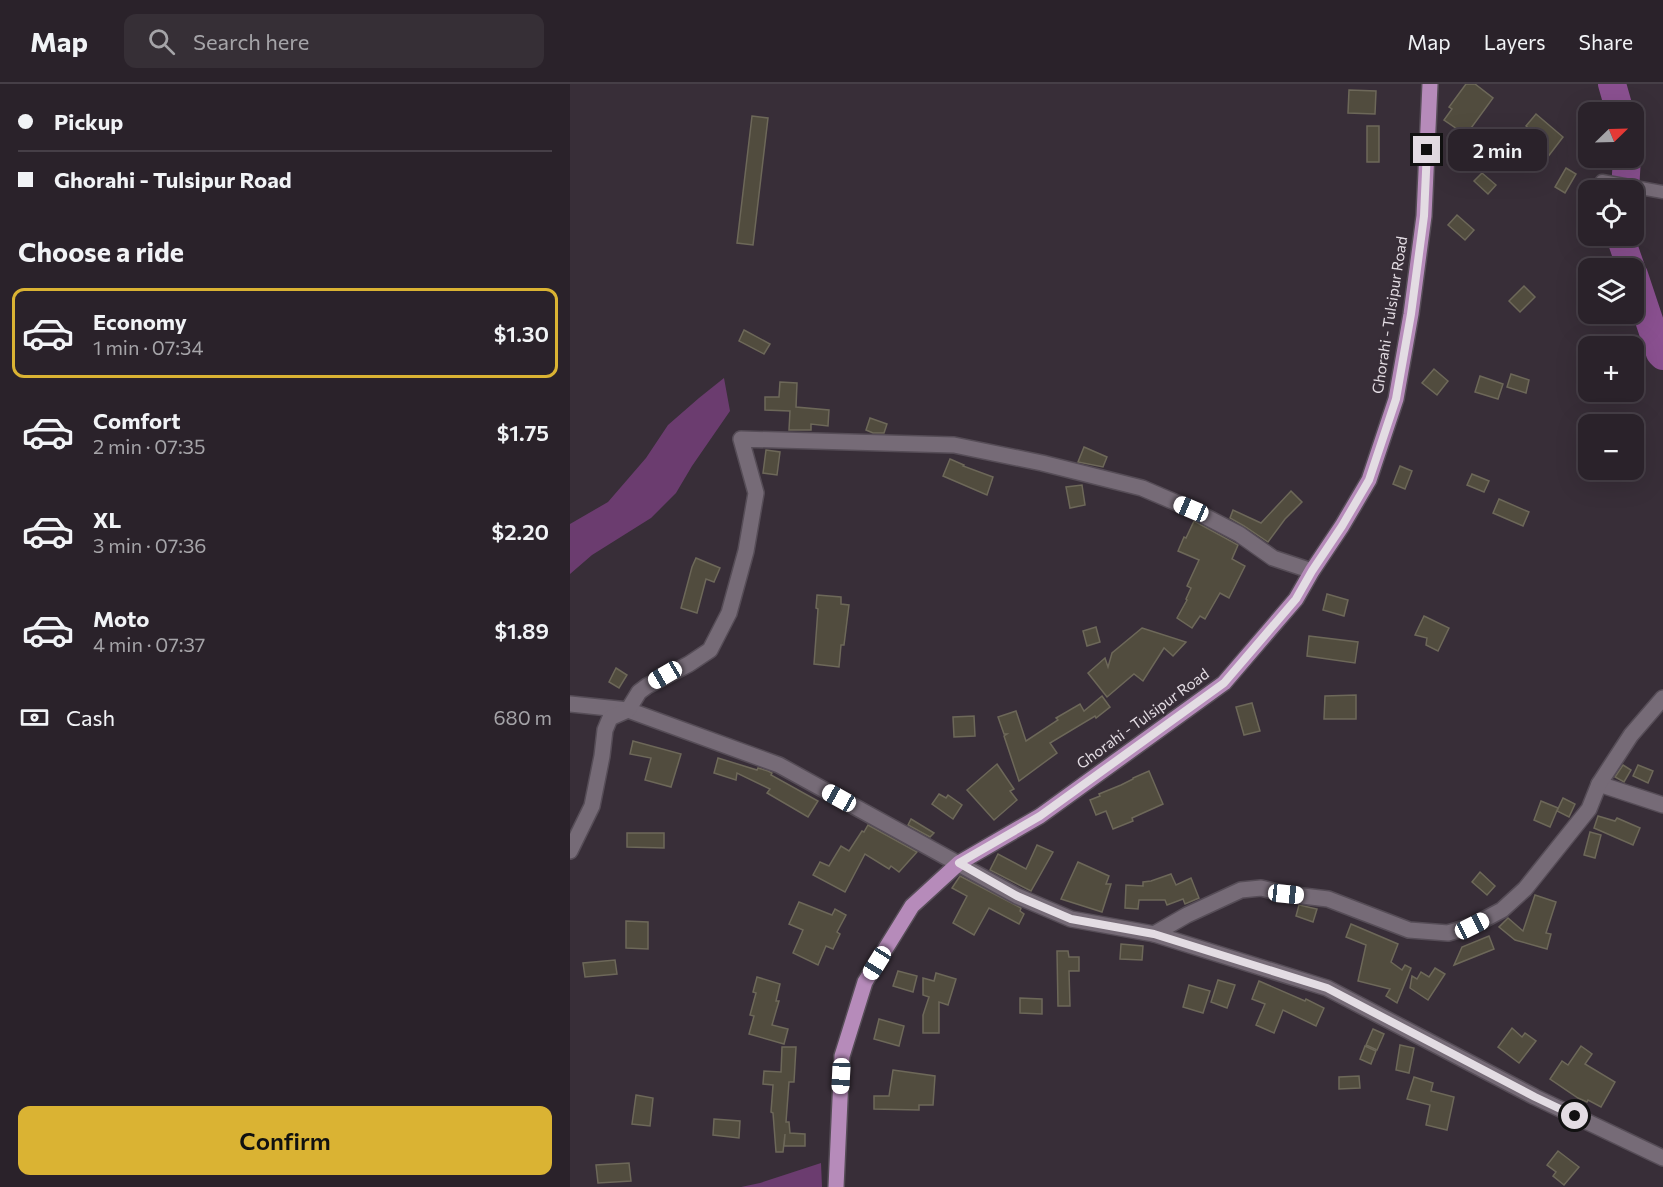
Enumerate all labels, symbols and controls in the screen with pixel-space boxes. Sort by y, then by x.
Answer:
search box [124,14,544,68]
text: Map [30,24,88,58]
icon: search [145,25,178,58]
text: Search here [193,28,309,55]
text: Map [1407,29,1451,54]
text: Layers [1484,29,1546,54]
text: Share [1579,29,1633,54]
north arrow [1578,102,1644,168]
map controls [1578,102,1644,480]
text: Pickup [54,108,123,135]
callout: 2 min [1448,129,1547,171]
route end [1413,136,1440,163]
text: 2 min [1473,138,1522,162]
text: Ghorahi - Tulsipur Road [54,166,292,193]
button: locate [1578,180,1644,246]
text: Choose a ride [18,235,184,268]
street label: Ghorahi - Tulsipur Road [1368,235,1410,395]
button: layers [1578,258,1644,324]
icon: car [21,306,75,360]
text: Economy [93,308,187,335]
text: $1.30 [494,320,549,347]
text: 1 min · 07:34 [93,335,203,359]
button: + [1578,336,1644,402]
icon: car [21,405,75,459]
text: Comfort [93,407,181,434]
button: − [1578,414,1644,480]
text: $1.75 [497,419,549,446]
text: 2 min · 07:35 [93,434,206,458]
car [1171,494,1211,524]
icon: car [21,504,75,558]
text: XL [93,506,121,533]
text: $2.20 [492,518,549,545]
text: 3 min · 07:36 [93,533,206,557]
icon: car [21,603,75,657]
text: Moto [93,605,149,632]
text: $1.89 [494,617,549,644]
text: 4 min · 07:37 [93,632,205,656]
car [645,658,685,692]
street label: Ghorahi - Tulsipur Road [1073,664,1212,772]
icon: cash [18,701,51,734]
text: Cash [66,704,115,731]
text: 680 m [493,705,552,729]
car [819,781,859,815]
car [1267,883,1305,905]
car [1452,910,1492,942]
car [860,943,894,983]
car [831,1058,851,1094]
route start [1561,1102,1588,1129]
button: Confirm [18,1106,552,1175]

